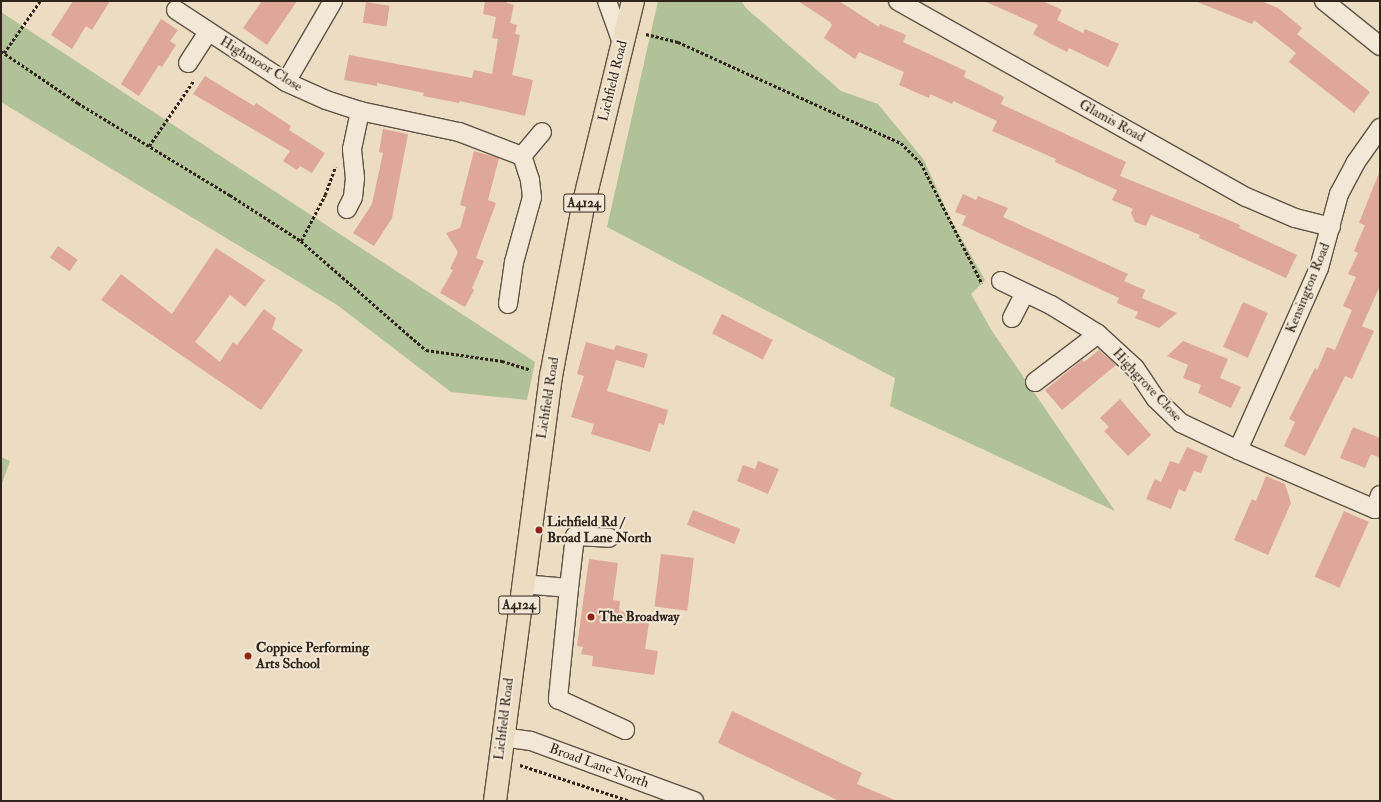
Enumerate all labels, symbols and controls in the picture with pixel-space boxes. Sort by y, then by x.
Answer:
street label: Highmoor Close [217,33,305,95]
street label: Lichfield Road [595,39,631,123]
street label: Glamis Road [1076,96,1148,146]
road number: A4124 [563,192,605,214]
street label: Kensington Road [1282,240,1334,336]
street label: Highgrove Close [1109,345,1185,425]
street label: Lichfield Road [533,356,563,440]
place label: Lichfield Rd / Broad Lane North [547,514,652,546]
marker: Lichfield Rd / Broad Lane North [534,525,544,535]
road number: A4124 [498,594,540,616]
place label: The Broadway [599,609,679,625]
marker: The Broadway [586,612,596,622]
place label: Coppice Performing Arts School [256,640,369,672]
marker: Coppice Performing Arts School [243,651,253,661]
street label: Lichfield Road [491,677,517,761]
street label: Broad Lane North [547,740,651,792]

